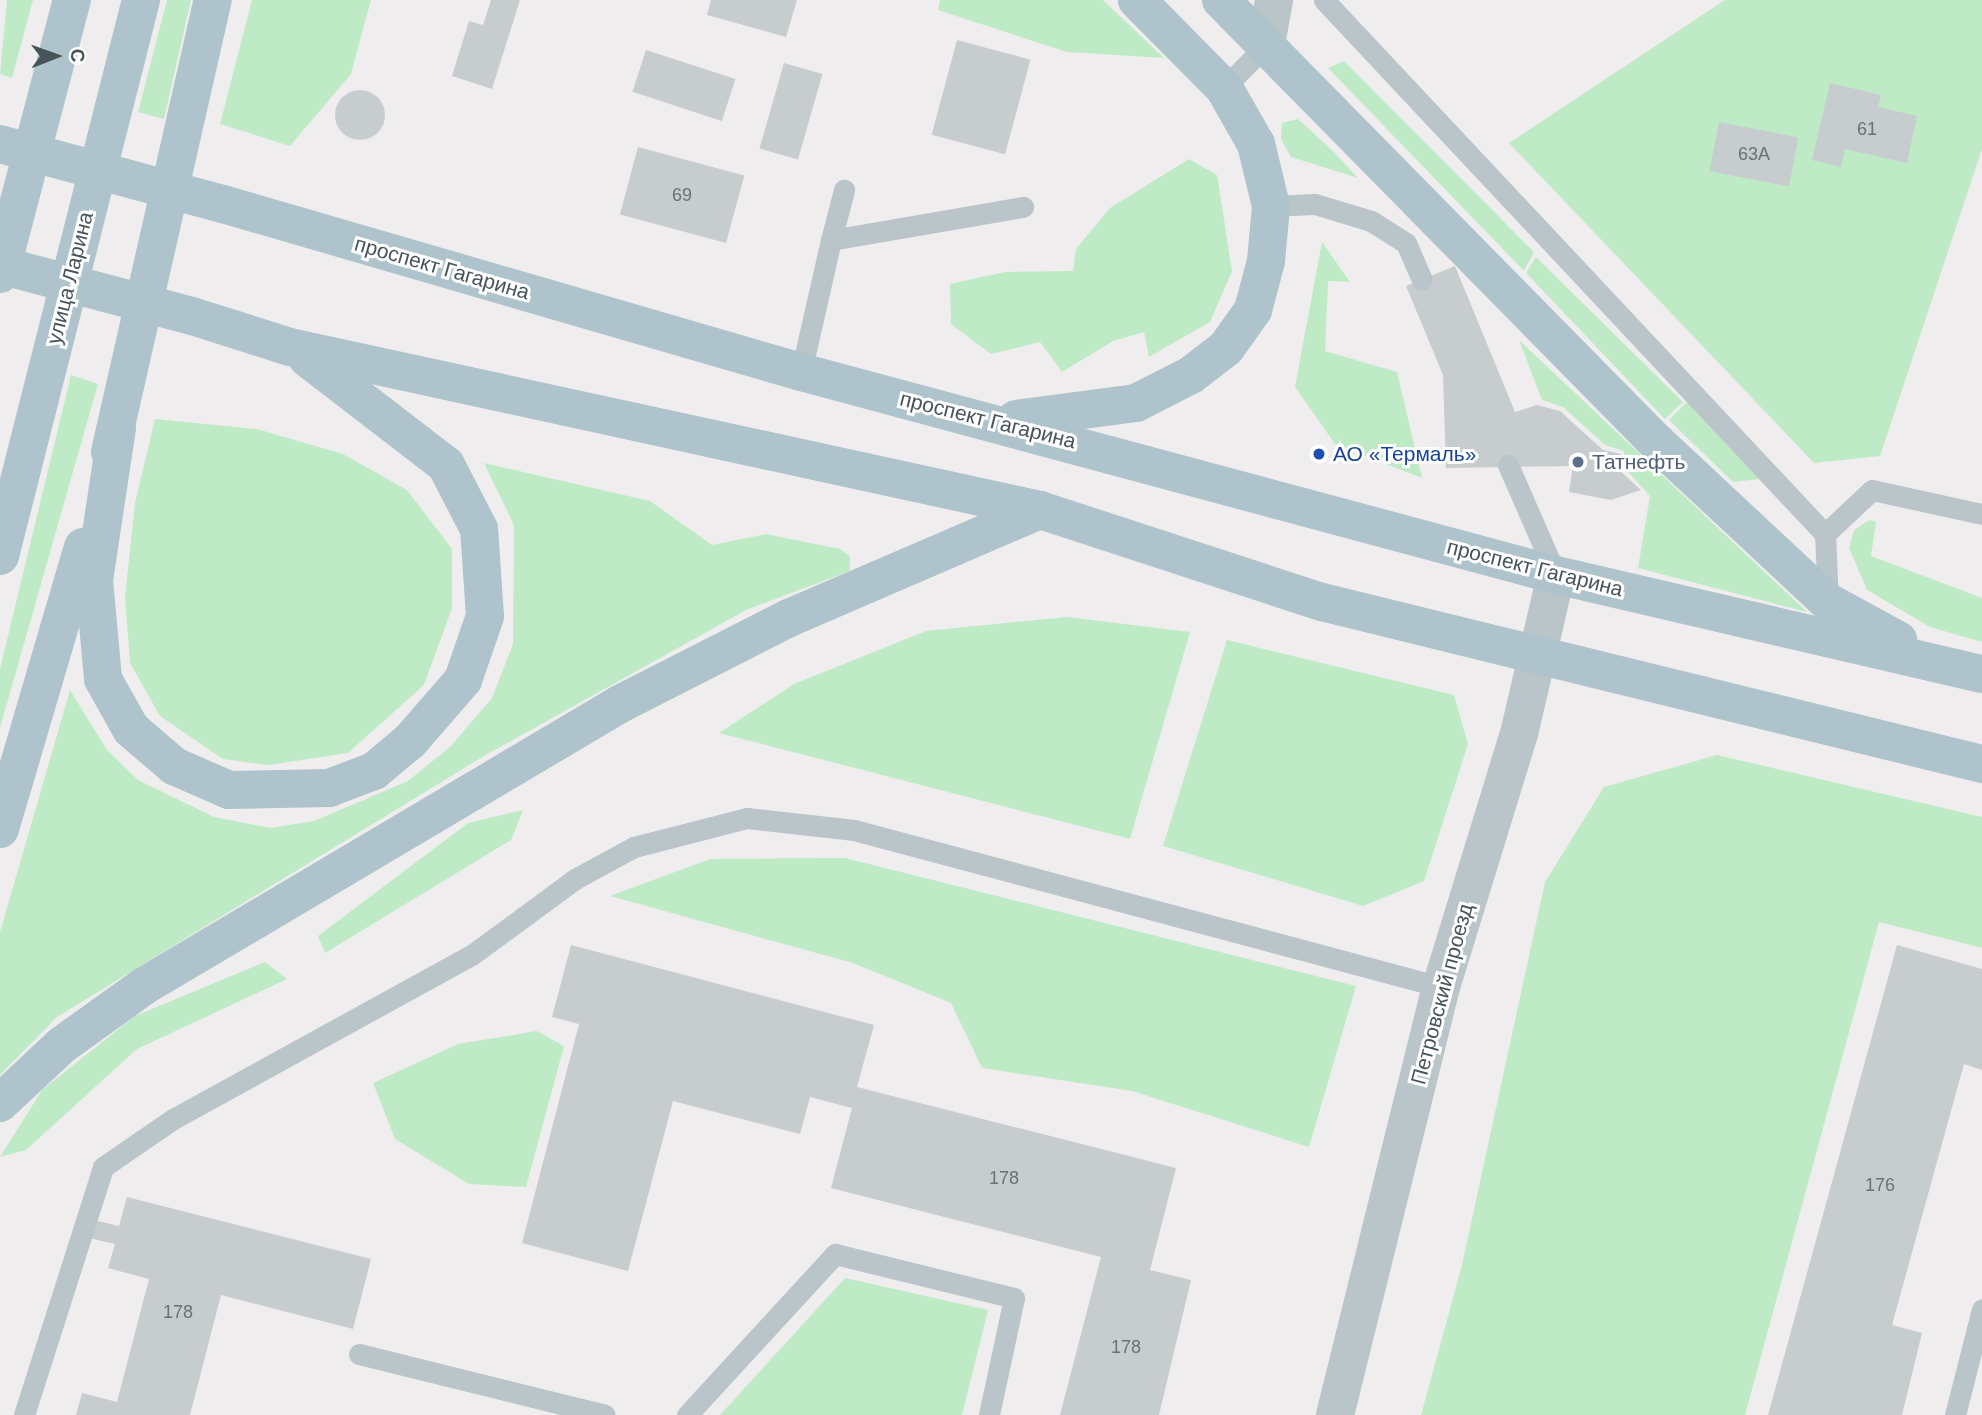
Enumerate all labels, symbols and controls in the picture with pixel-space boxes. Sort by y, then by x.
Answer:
north arrow [21,21,91,91]
text: С [67,49,88,63]
house number: 61 [1857,118,1877,140]
house number: 63А [1738,143,1770,165]
house number: 69 [672,184,692,206]
street label: улица Ларина [41,209,99,347]
street label: проспект Гагарина [352,231,532,305]
street label: проспект Гагарина [897,386,1079,454]
place label: АО «Термаль» [1333,441,1476,467]
marker: АО «Термаль» [1311,446,1327,462]
place label: Татнефть [1592,449,1685,475]
marker: Татнефть [1570,454,1586,470]
street label: проспект Гагарина [1444,534,1626,602]
street label: Петровский проезд [1406,901,1478,1087]
house number: 178 [989,1167,1019,1189]
house number: 176 [1865,1174,1895,1196]
house number: 178 [163,1301,193,1323]
house number: 178 [1111,1336,1141,1358]

